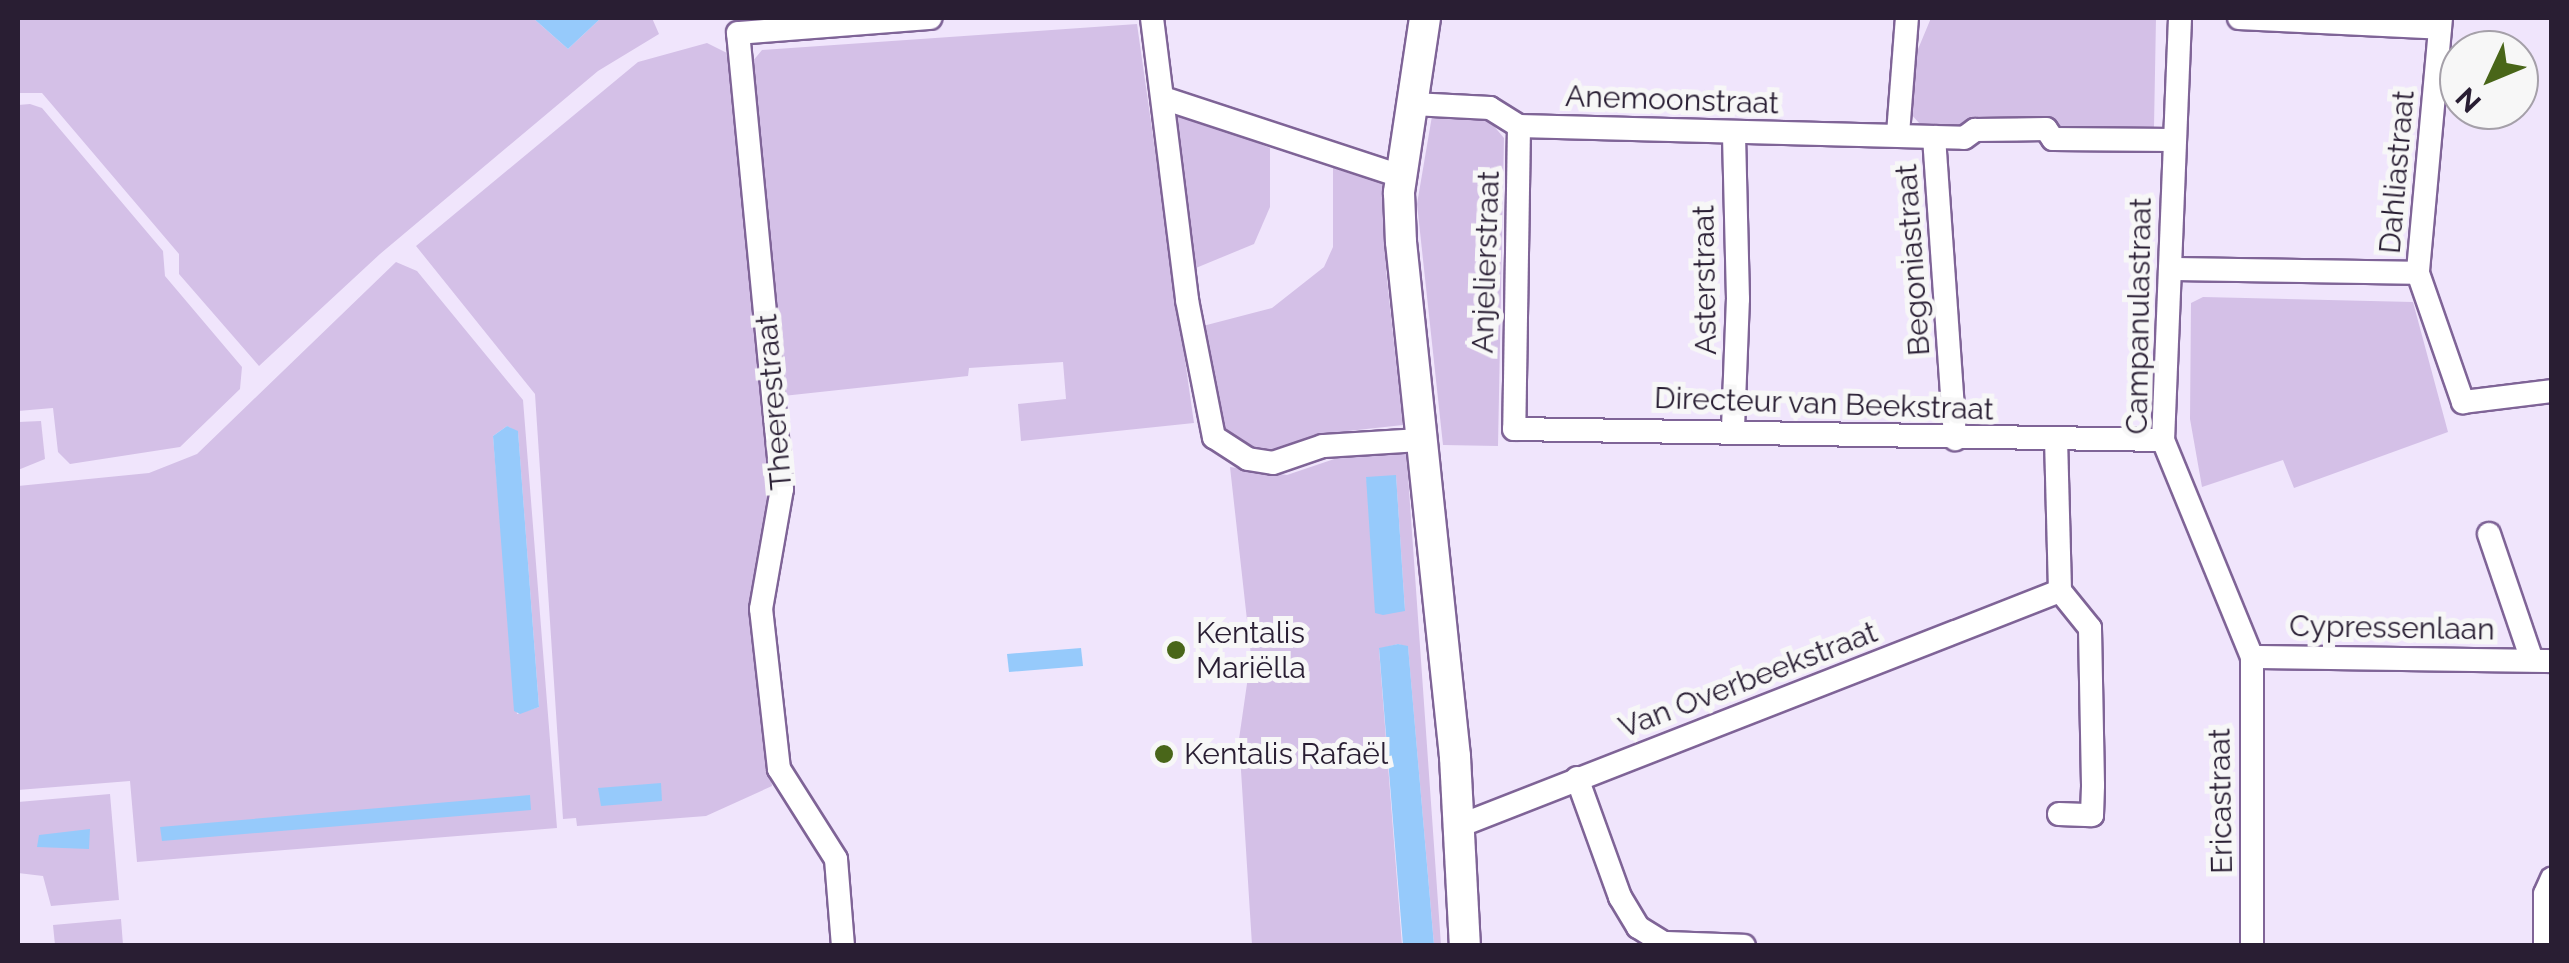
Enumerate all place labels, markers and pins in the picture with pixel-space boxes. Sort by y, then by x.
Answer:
place label: Kentalis Mariëlla [1196,615,1306,686]
marker: Kentalis Mariëlla [1165,639,1187,661]
place label: Kentalis Rafaël [1184,736,1388,772]
marker: Kentalis Rafaël [1153,743,1175,765]

